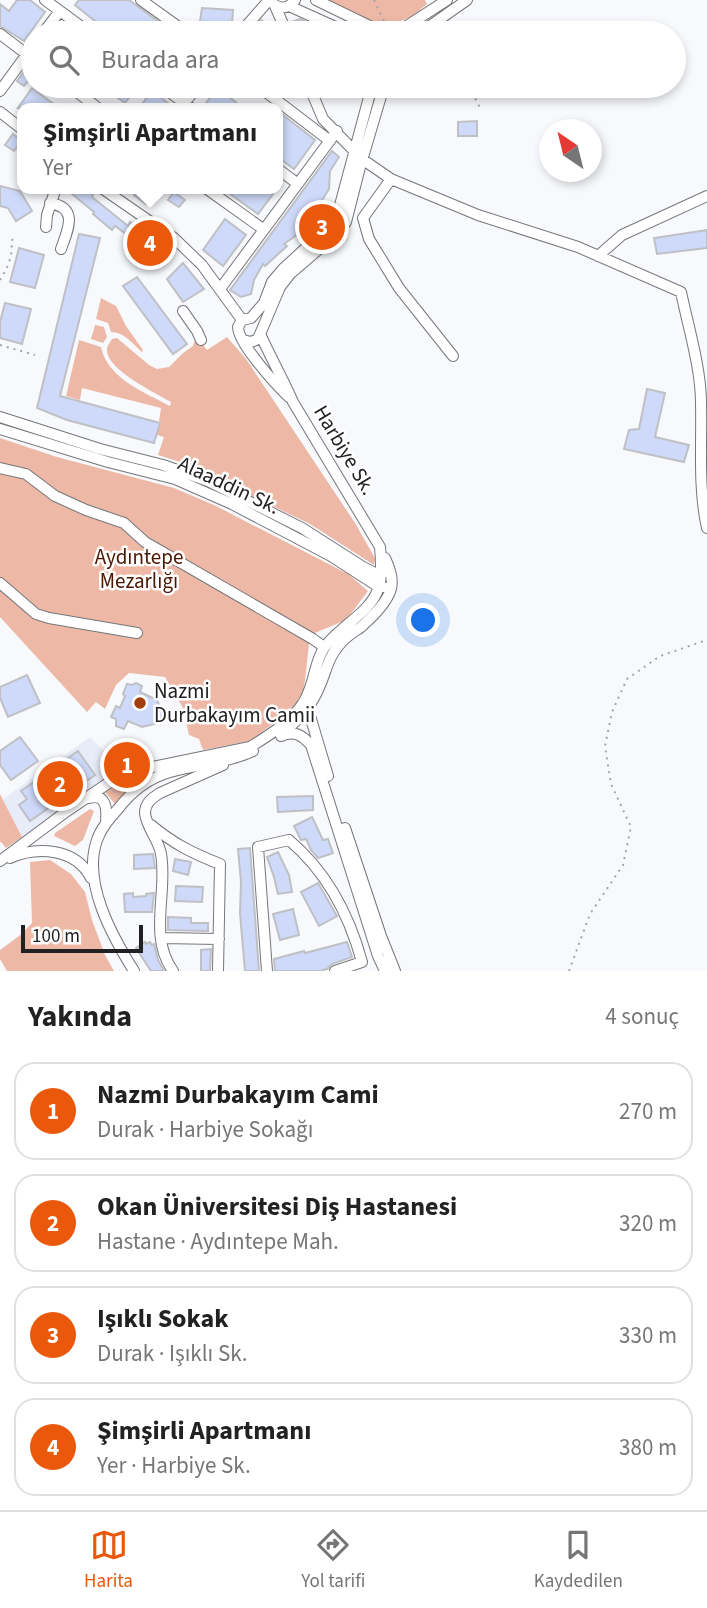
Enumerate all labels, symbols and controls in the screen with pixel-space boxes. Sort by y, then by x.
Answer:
search box [21,21,686,98]
icon: search [45,41,83,79]
text: Burada ara [101,41,219,78]
popup [17,103,283,194]
text: Şimşirli Apartmanı [43,114,257,151]
north arrow [539,119,602,182]
text: Yer [43,151,72,184]
pin: 3 [299,201,345,253]
pin: 4 [127,217,173,269]
street label: Harbiye Sk. [306,400,384,500]
street label: Alaaddin Sk. [173,448,285,522]
park label: Aydıntepe Mezarlığı [95,542,183,596]
your location [406,603,440,637]
place label: Nazmi Durbakayım Camii [154,676,315,730]
marker: Nazmi Durbakayım Camii [132,695,148,711]
pin: 1 [104,739,150,791]
pin: 2 [37,758,83,810]
scale bar [21,922,144,954]
text: 100 m [32,923,80,950]
text: Yakında [28,995,132,1038]
text: 4 sonuç [605,1000,679,1033]
text: Nazmi Durbakayım Cami [97,1076,379,1113]
text: 1 [47,1095,59,1128]
text: 270 m [619,1095,677,1128]
text: Durak · Harbiye Sokağı [97,1113,313,1146]
text: Okan Üniversitesi Diş Hastanesi [97,1188,457,1225]
text: 2 [47,1207,59,1240]
text: 320 m [619,1207,677,1240]
text: Hastane · Aydıntepe Mah. [97,1225,339,1258]
text: Işıklı Sokak [97,1300,228,1337]
text: 3 [47,1319,59,1352]
text: 330 m [619,1319,677,1352]
text: Durak · Işıklı Sk. [97,1337,248,1370]
text: Şimşirli Apartmanı [97,1412,311,1449]
text: 4 [47,1431,59,1464]
text: 380 m [619,1431,677,1464]
text: Yer · Harbiye Sk. [97,1449,251,1482]
tab: Harita [84,1526,133,1595]
tab: Yol tarifi [301,1526,365,1595]
tab: Kaydedilen [534,1526,623,1595]

